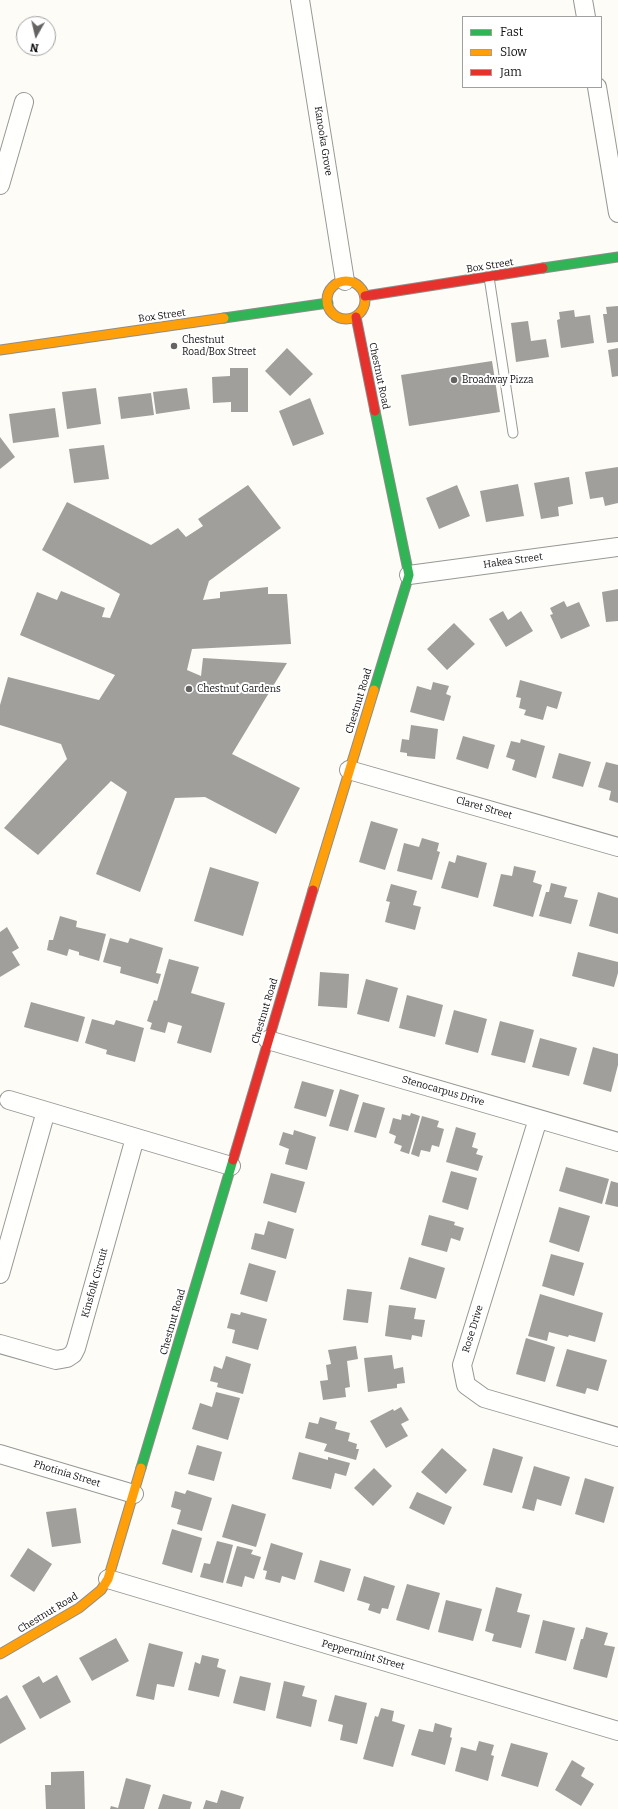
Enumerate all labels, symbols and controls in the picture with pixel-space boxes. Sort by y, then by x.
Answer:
north arrow [16,16,56,56]
legend [462,16,602,88]
text: Fast [500,25,523,39]
text: N [29,40,40,54]
text: Slow [500,45,527,59]
text: Jam [500,65,522,79]
street label: Kanooka Grove [312,105,334,177]
street label: Box Street [466,256,514,276]
street label: Box Street [138,307,186,325]
place label: Chestnut Road/Box Street [182,334,256,358]
marker: Chestnut Road/Box Street [169,341,179,351]
street label: Chestnut Road [366,342,392,410]
place label: Broadway Pizza [462,374,534,386]
marker: Broadway Pizza [449,375,459,385]
street label: Hakea Street [483,551,543,571]
street label: Chestnut Road [343,667,375,735]
place label: Chestnut Gardens [197,683,281,695]
marker: Chestnut Gardens [184,684,194,694]
street label: Claret Street [455,794,513,822]
street label: Chestnut Road [249,977,281,1045]
street label: Stenocarpus Drive [400,1073,486,1109]
street label: Kinsfolk Circuit [79,1247,111,1319]
street label: Chestnut Road [158,1288,188,1356]
street label: Rose Drive [460,1304,486,1354]
street label: Photinia Street [32,1458,102,1490]
street label: Chestnut Road [16,1590,80,1636]
street label: Peppermint Street [320,1637,406,1673]

